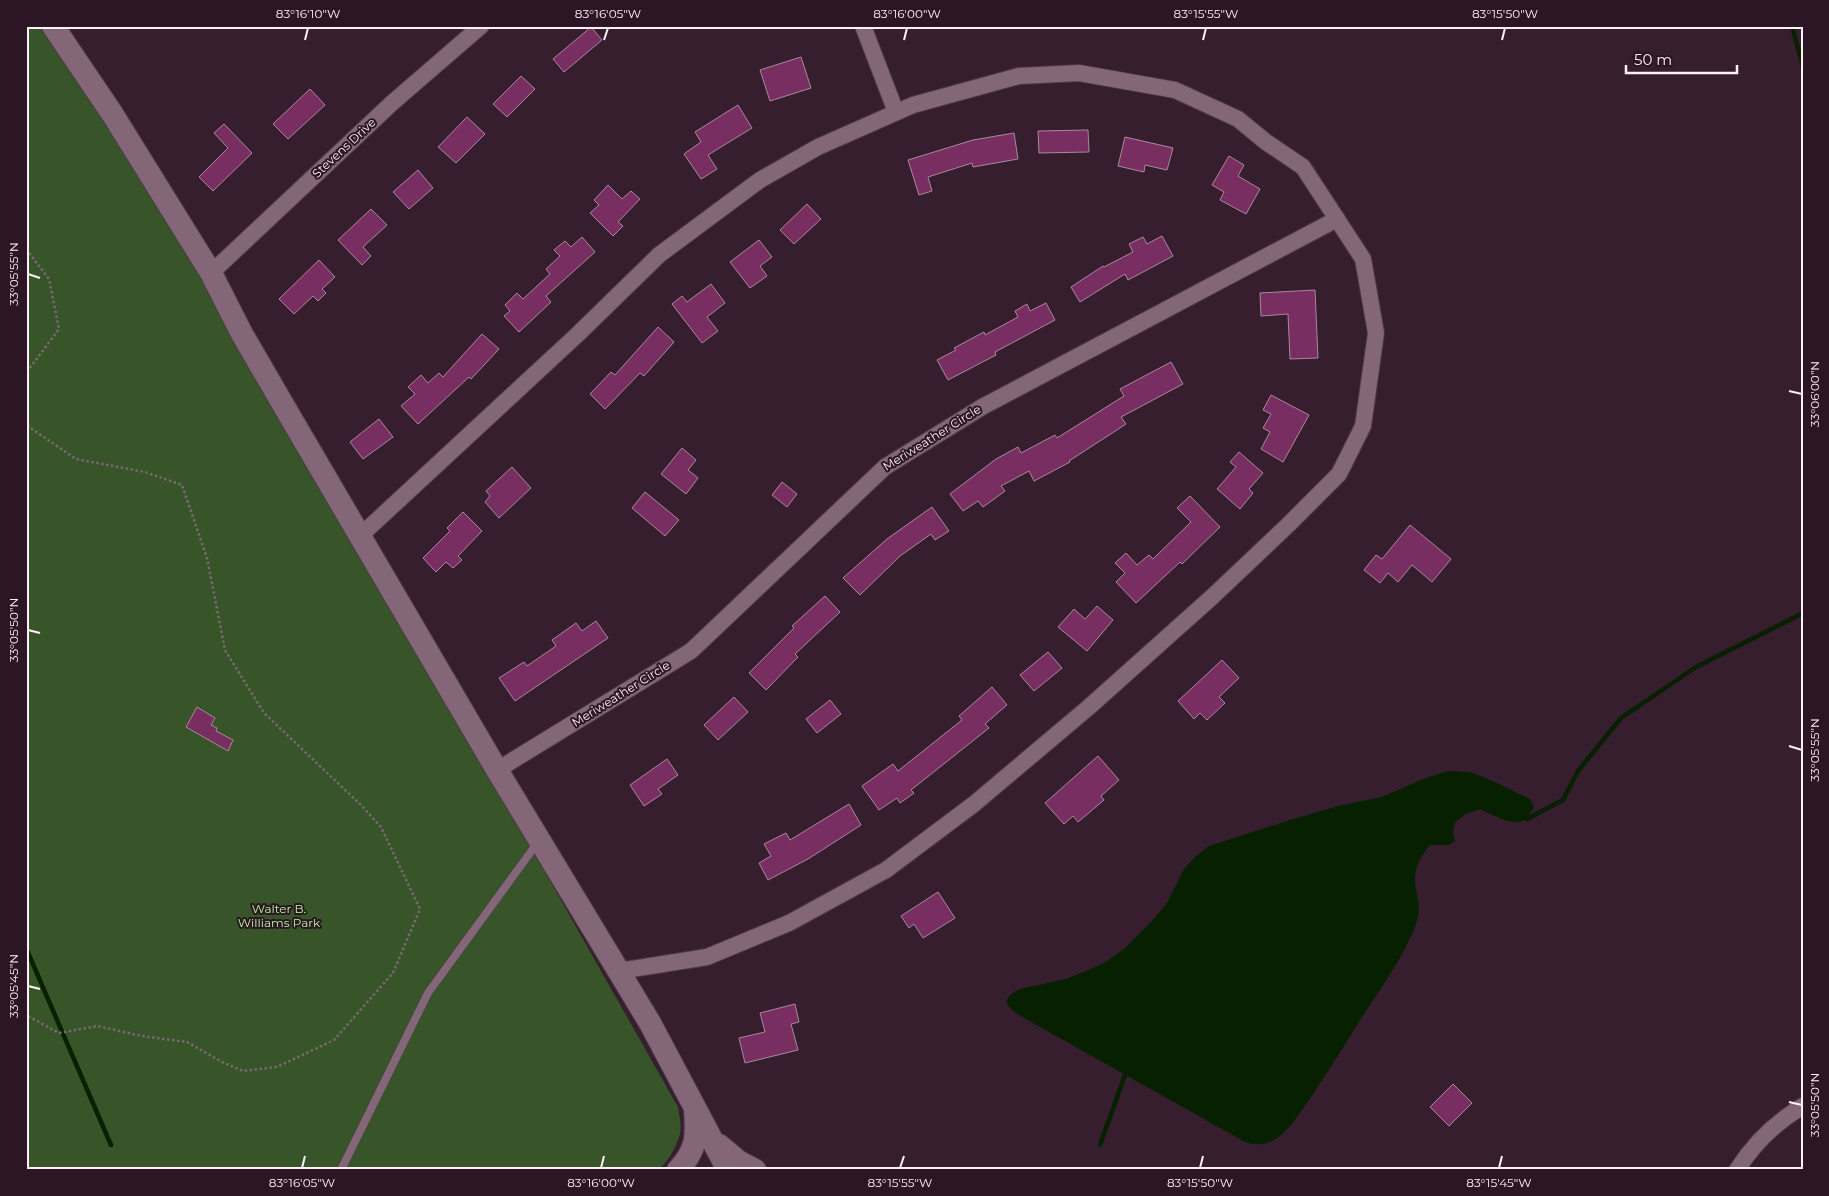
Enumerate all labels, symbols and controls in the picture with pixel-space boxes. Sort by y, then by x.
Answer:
text: 83°16'10"W [276,6,340,21]
text: 83°16'05"W [575,6,641,21]
text: 83°16'00"W [873,6,941,21]
text: 83°15'55"W [1174,6,1238,21]
text: 83°15'50"W [1472,6,1538,21]
scale bar [1626,42,1738,74]
text: 50 m [1634,50,1672,69]
street label: Stevens Drive [309,114,378,181]
text: 33°05'55"N [6,242,21,306]
text: 33°06'00"N [1807,361,1822,427]
street label: Meriweather Circle [880,401,984,474]
text: 33°05'50"N [6,598,21,662]
street label: Meriweather Circle [569,657,673,730]
text: 33°05'55"N [1807,718,1822,782]
park label: Walter B. Williams Park [238,901,321,930]
text: 33°05'45"N [6,954,21,1018]
text: 33°05'50"N [1807,1073,1822,1137]
text: 83°16'05"W [269,1175,335,1190]
text: 83°16'00"W [567,1175,635,1190]
text: 83°15'55"W [868,1175,932,1190]
text: 83°15'50"W [1167,1175,1233,1190]
text: 83°15'45"W [1466,1175,1532,1190]

